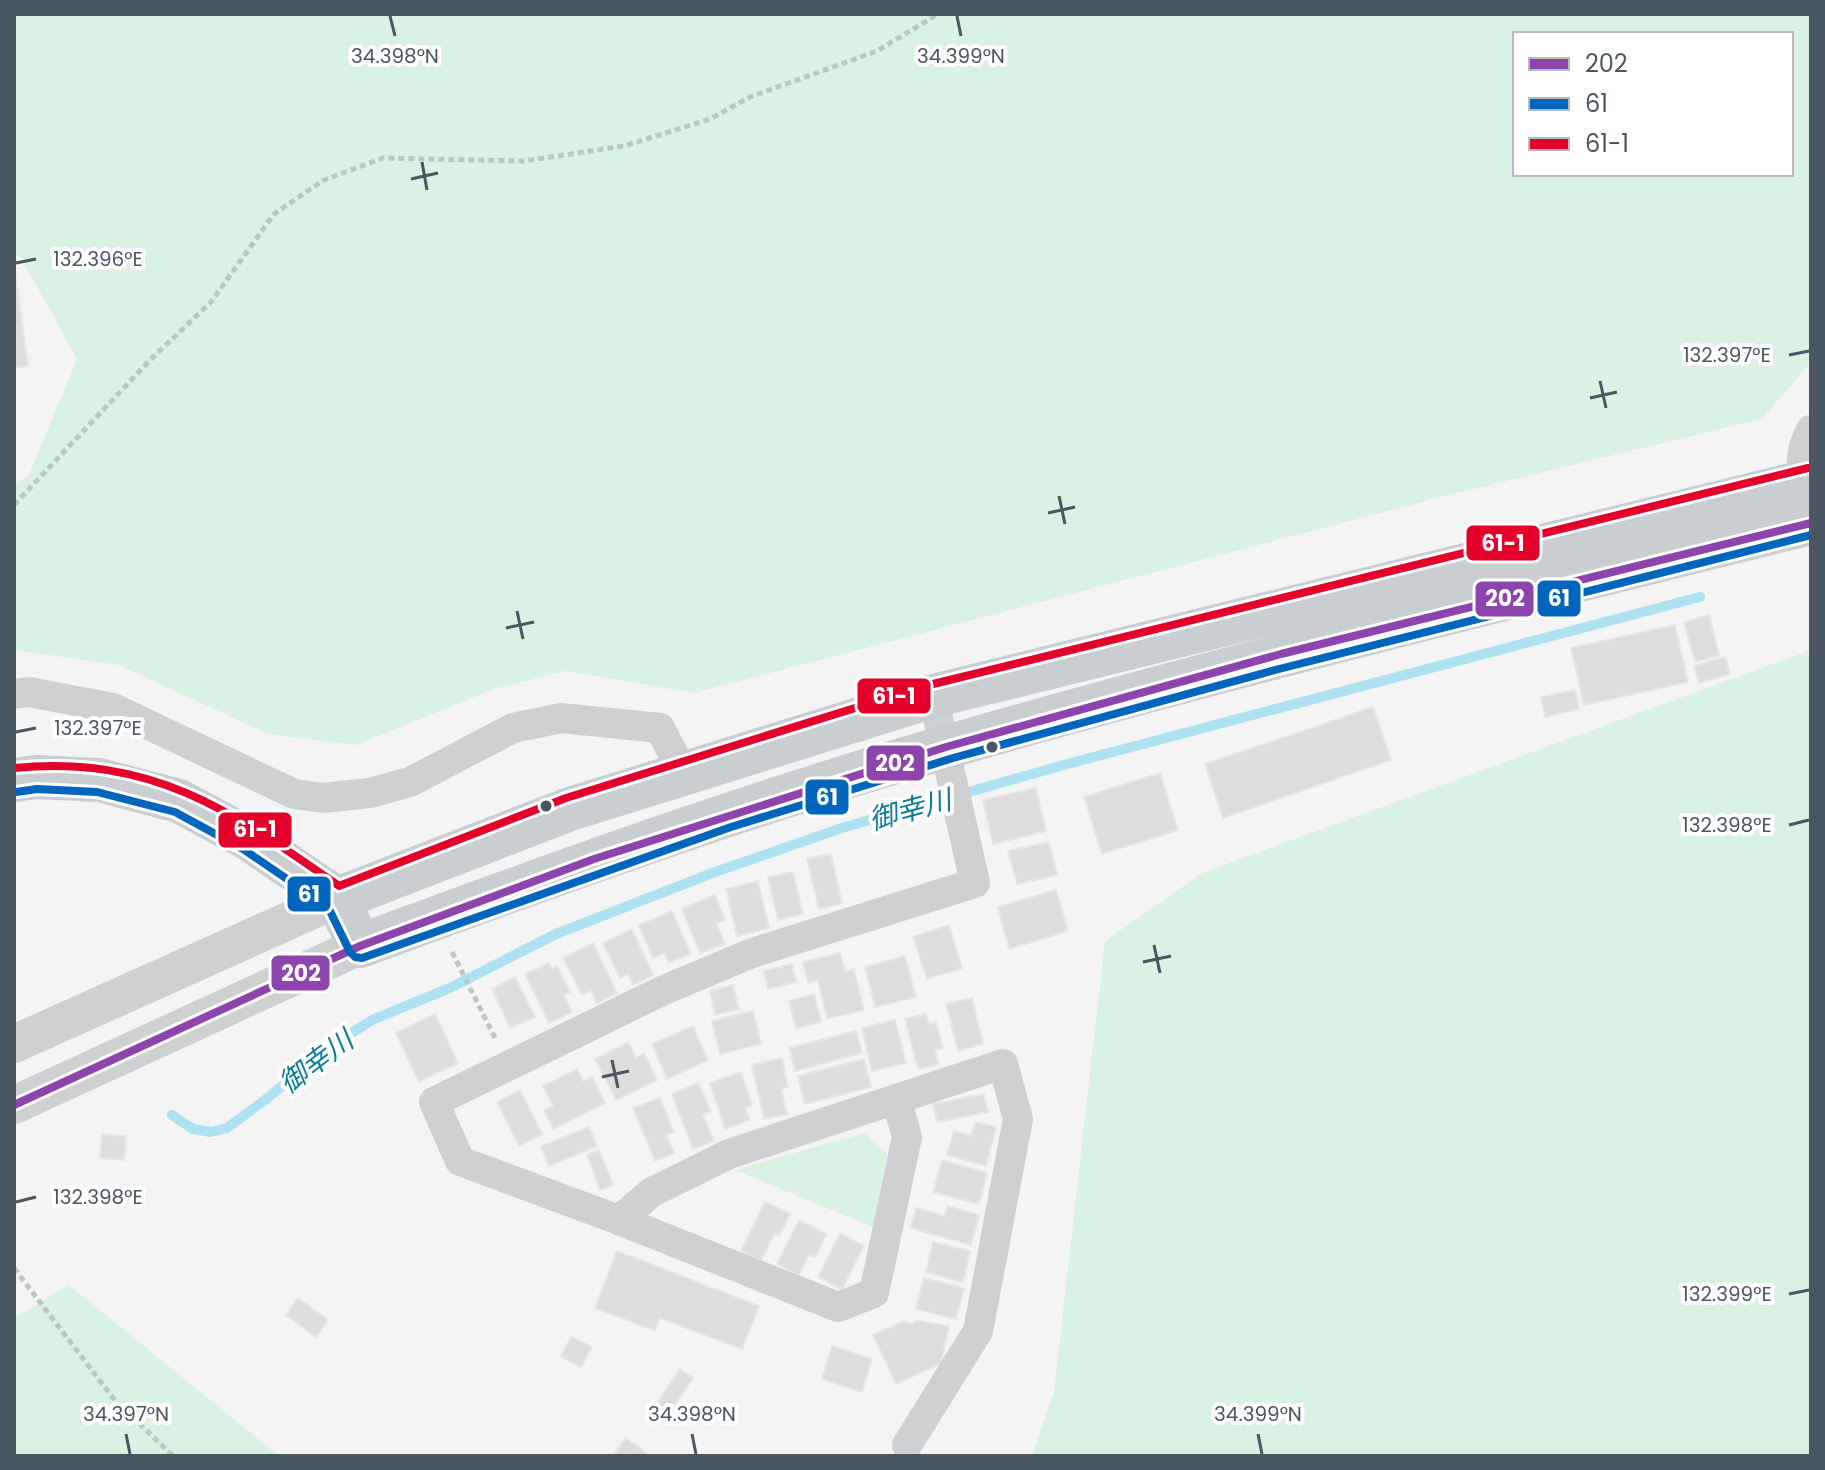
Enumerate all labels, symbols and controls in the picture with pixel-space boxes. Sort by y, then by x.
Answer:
legend [1513,32,1793,176]
text: 34.398°N [351,42,439,70]
text: 34.399°N [917,42,1005,70]
text: 202 [1585,47,1628,80]
text: 61 [1585,87,1608,120]
text: 61-1 [1585,127,1629,160]
text: 132.396°E [53,245,143,273]
text: 132.397°E [1683,341,1771,369]
line badge: 61-1 [1465,524,1541,562]
text: 61-1 [1481,528,1525,559]
line badge: 61 [1536,579,1582,618]
line badge: 202 [1474,580,1535,618]
text: 202 [1485,583,1525,614]
text: 61 [1548,583,1570,614]
line badge: 61-1 [856,677,932,715]
text: 61-1 [872,681,916,712]
text: 132.397°E [54,714,142,742]
unlabelled marker [984,739,1000,755]
line badge: 202 [865,744,926,782]
text: 202 [875,748,915,779]
line badge: 61 [804,778,850,816]
water label: 御幸川 [864,780,959,840]
text: 61 [816,782,838,813]
unlabelled marker [538,798,554,814]
line badge: 61-1 [217,811,293,849]
text: 132.398°E [1682,811,1772,839]
text: 61-1 [233,814,277,845]
line badge: 61 [286,875,332,913]
text: 61 [298,879,320,910]
line badge: 202 [270,954,331,992]
text: 202 [281,958,321,989]
water label: 御幸川 [271,1019,364,1103]
text: 132.398°E [53,1183,143,1211]
text: 132.399°E [1682,1280,1772,1308]
text: 34.397°N [83,1400,169,1428]
text: 34.398°N [648,1400,736,1428]
text: 34.399°N [1214,1400,1302,1428]

